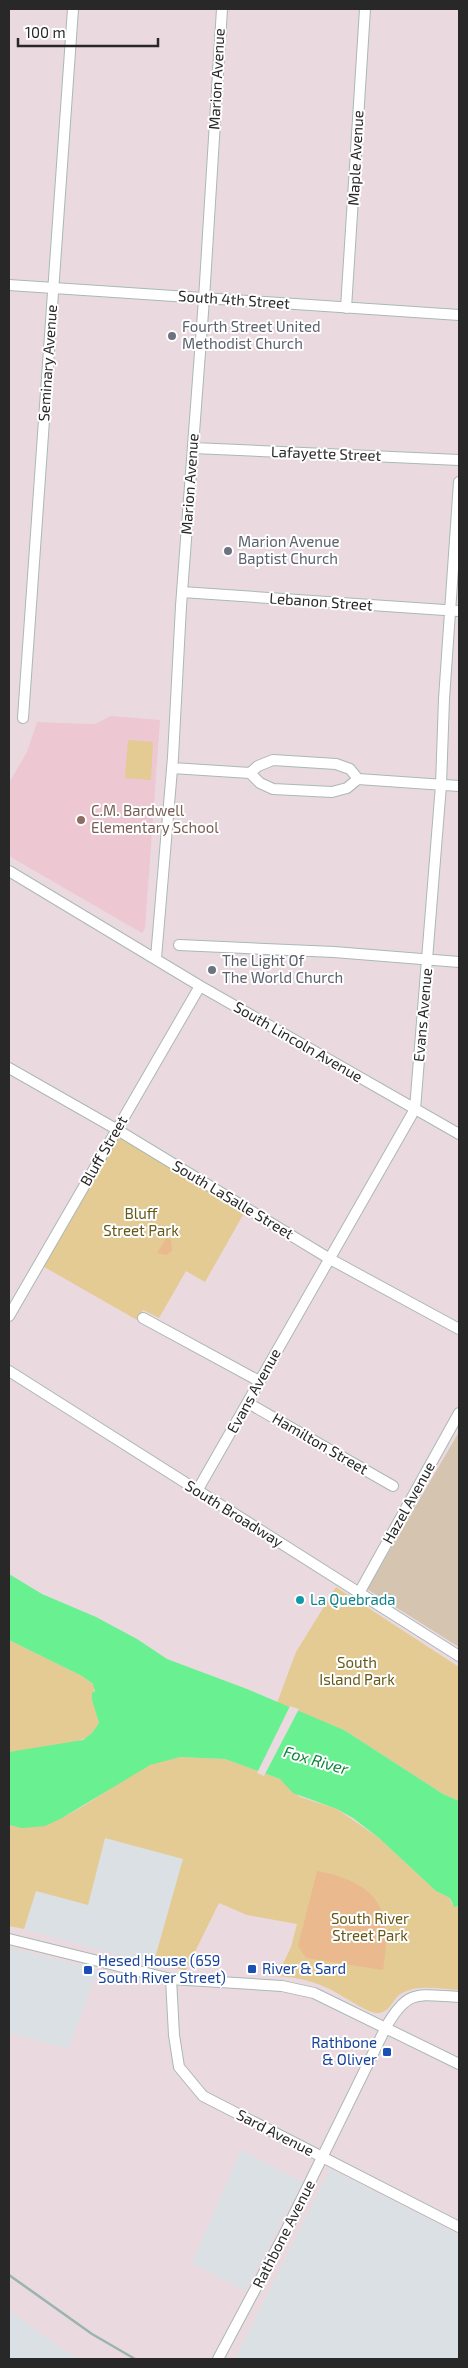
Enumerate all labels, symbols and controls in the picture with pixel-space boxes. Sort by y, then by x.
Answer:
scale bar [18,15,158,47]
text: 100 m [25,23,66,41]
street label: Marion Avenue [204,28,228,130]
street label: Maple Avenue [344,110,366,206]
street label: South 4th Street [178,286,291,312]
street label: Seminary Avenue [34,304,60,422]
place label: Fourth Street United Methodist Church [182,317,321,352]
marker: Fourth Street United Methodist Church [166,330,178,342]
street label: Marion Avenue [176,433,202,535]
street label: Lafayette Street [271,442,382,464]
place label: Marion Avenue Baptist Church [238,532,340,567]
marker: Marion Avenue Baptist Church [222,545,234,557]
street label: Lebanon Street [269,588,374,614]
place label: C.M. Bardwell Elementary School [91,801,219,836]
marker: C.M. Bardwell Elementary School [75,814,87,826]
place label: The Light Of The World Church [222,951,343,986]
marker: The Light Of The World Church [206,964,218,976]
street label: Evans Avenue [409,967,435,1063]
street label: South Lincoln Avenue [231,997,366,1085]
street label: Bluff Street [76,1112,131,1189]
street label: South LaSalle Street [170,1156,297,1242]
park label: Bluff Street Park [103,1204,179,1239]
street label: Evans Avenue [222,1345,284,1436]
street label: Hamilton Street [269,1408,372,1478]
street label: Hazel Avenue [378,1458,438,1547]
street label: South Broadway [182,1476,287,1551]
place label: La Quebrada [310,1590,396,1609]
marker: La Quebrada [294,1594,306,1606]
park label: South Island Park [319,1653,395,1688]
water label: Fox River [282,1741,351,1778]
park label: South River Street Park [331,1909,409,1944]
place label: Hesed House (659 South River Street) [98,1951,226,1986]
place label: River & Sard [262,1959,346,1977]
marker: River & Sard [246,1963,258,1975]
marker: Hesed House (659 South River Street) [82,1964,94,1976]
place label: Rathbone & Oliver [311,2033,377,2068]
marker: Rathbone & Oliver [381,2046,393,2058]
street label: Sard Avenue [234,2105,317,2159]
street label: Rathbone Avenue [248,2176,318,2291]

